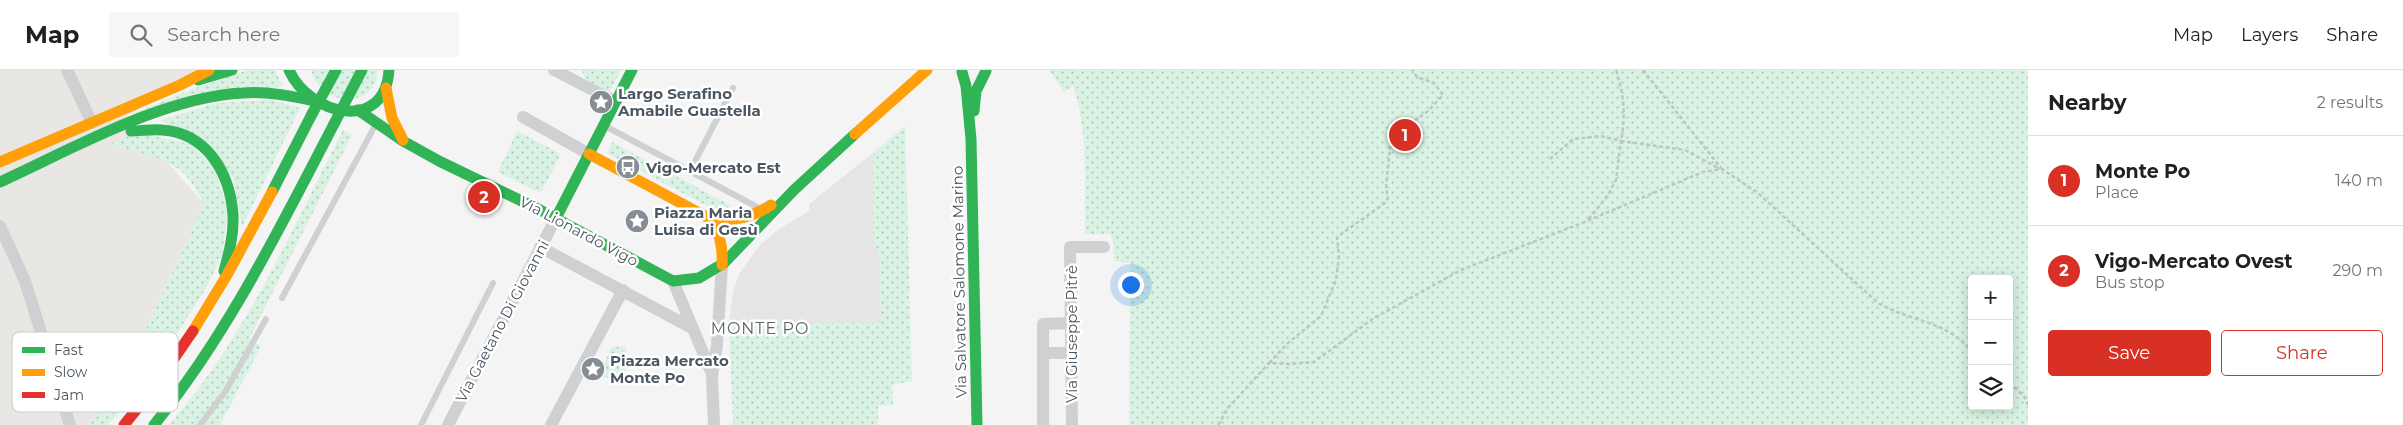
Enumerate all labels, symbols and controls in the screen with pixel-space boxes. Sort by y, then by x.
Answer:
search box [109,12,459,57]
text: Map [25,20,79,49]
icon: search [127,21,155,49]
text: Search here [167,23,280,46]
text: Map [2173,24,2213,46]
text: Layers [2241,24,2298,46]
text: Share [2326,24,2378,46]
place label: Largo Serafino Amabile Guastella [617,84,761,120]
place icon: Largo Serafino Amabile Guastella [588,89,614,115]
text: Nearby [2048,90,2127,115]
text: 2 results [2317,93,2383,112]
pin: 1 [1389,116,1421,154]
bus stop icon: Vigo-Mercato Est [615,154,641,180]
place label: Vigo-Mercato Est [645,158,781,177]
text: Monte Po [2095,160,2190,183]
street label: Via Salvatore Salomone Marino [947,166,971,398]
text: 1 [2061,171,2067,190]
text: 140 m [2335,171,2383,190]
pin: 2 [468,178,500,216]
text: Place [2095,183,2139,202]
street label: Via Lionardo Vigo [516,192,642,270]
place label: Piazza Maria Luisa di Gesù [654,203,758,239]
place icon: Piazza Maria Luisa di Gesù [624,208,650,234]
street label: Via Gaetano Di Giovanni [451,237,553,405]
text: Vigo-Mercato Ovest [2095,250,2292,273]
text: 2 [2059,261,2069,280]
text: 290 m [2332,261,2383,280]
street label: Via Giuseppe Pitrè [1062,265,1081,403]
your location [1118,272,1144,298]
text: Bus stop [2095,273,2165,292]
map controls [1968,275,2013,410]
button: + [1968,275,2013,320]
district label: MONTE PO [711,319,809,338]
button: − [1968,320,2013,365]
button: Save [2048,330,2211,376]
button: Share [2221,330,2383,376]
legend [12,332,178,412]
text: Fast [54,341,84,359]
place label: Piazza Mercato Monte Po [610,351,729,387]
place icon: Piazza Mercato Monte Po [580,356,606,382]
text: Slow [54,363,88,381]
button: layers [1968,365,2013,410]
text: Jam [53,386,84,404]

